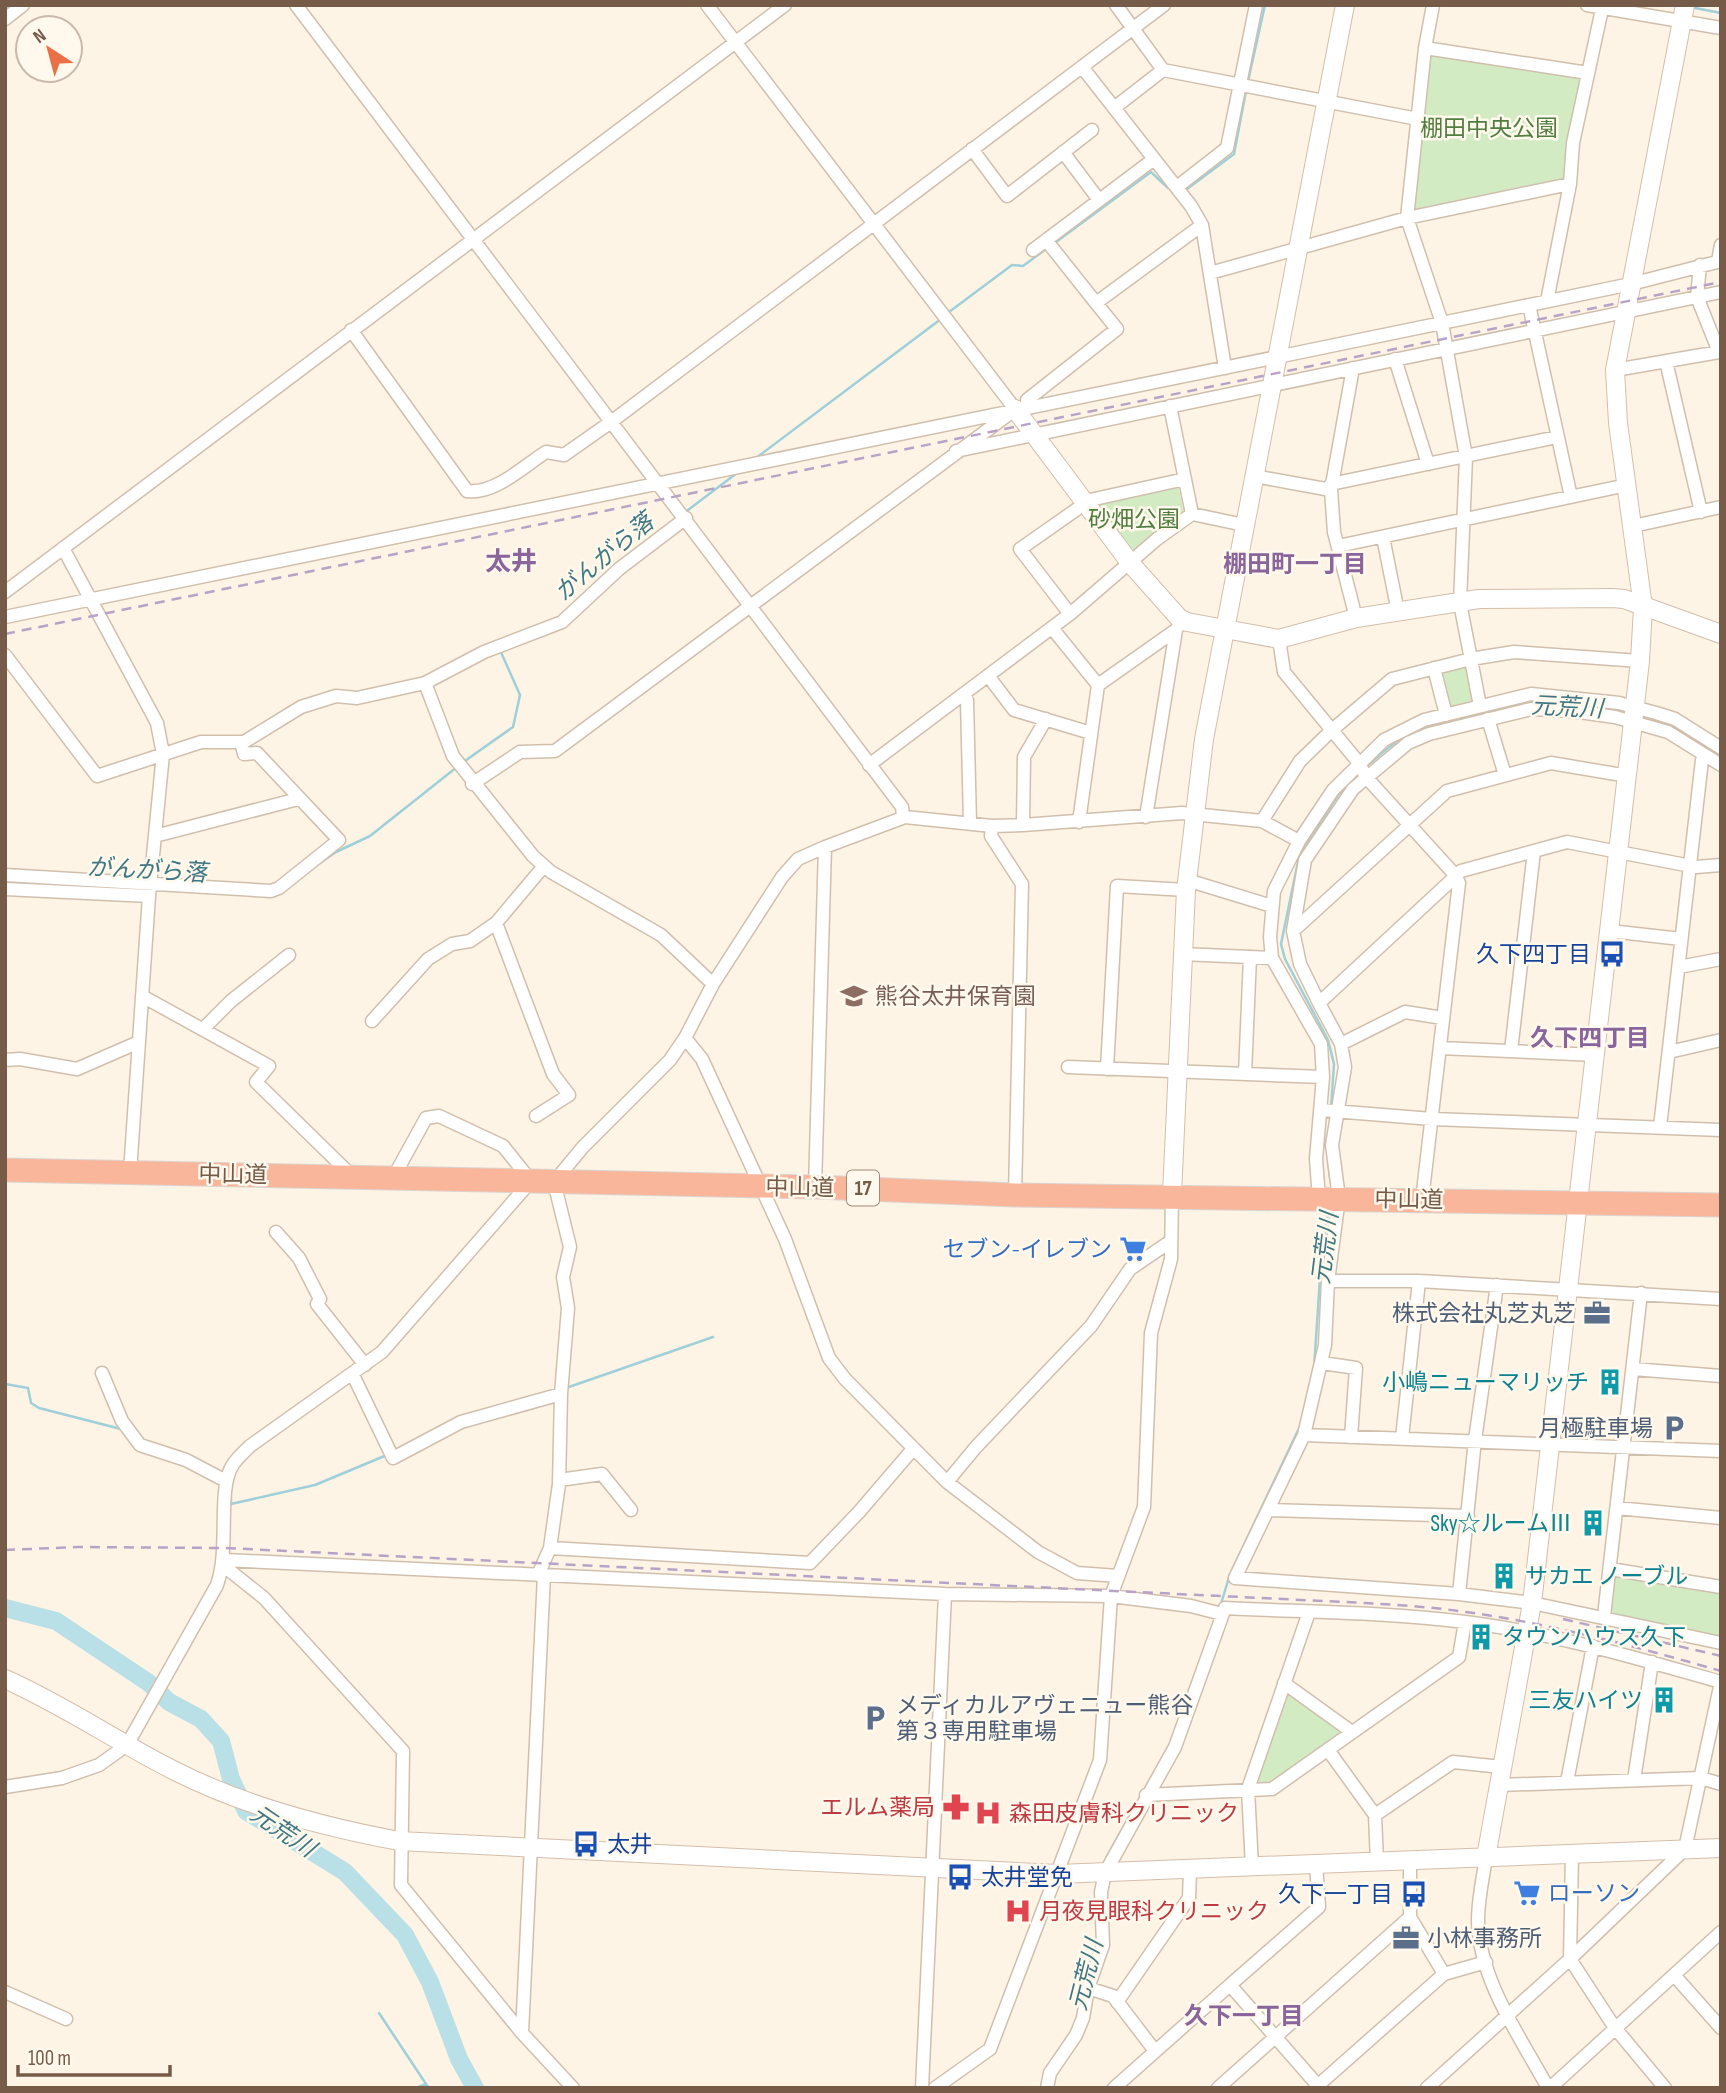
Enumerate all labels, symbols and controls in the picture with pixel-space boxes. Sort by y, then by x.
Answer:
north arrow [14,14,84,84]
text: N [29,24,51,49]
park label: 棚田中央公園 [1420,115,1558,143]
water label: がんがら落 [549,505,663,607]
park label: 砂畑公園 [1088,506,1180,534]
district label: 太井 [485,547,537,578]
district label: 棚田町一丁目 [1223,550,1367,579]
water label: 元荒川 [1530,691,1607,724]
water label: がんがら落 [86,853,212,888]
bus stop icon: 久下四丁目 [1597,939,1627,969]
place label: 久下四丁目 [1476,941,1591,969]
school or university icon: 熊谷太井保育園 [839,981,869,1011]
place label: 熊谷太井保育園 [875,983,1036,1011]
district label: 久下四丁目 [1530,1024,1650,1053]
street label: 中山道 [198,1160,268,1190]
road number: 17 [847,1170,879,1206]
street label: 中山道 [765,1173,835,1203]
street label: 中山道 [1374,1185,1444,1215]
water label: 元荒川 [1307,1208,1345,1286]
supermarket icon: セブン-イレブン [1118,1234,1148,1264]
place label: セブン-イレブン [943,1236,1112,1264]
office icon: 株式会社丸芝丸芝 [1582,1298,1612,1328]
place label: 株式会社丸芝丸芝 [1392,1300,1576,1328]
building icon: 小嶋ニューマリッチ [1595,1367,1625,1397]
place label: 小嶋ニューマリッチ [1382,1369,1589,1397]
parking icon: 月極駐車場 [1659,1413,1689,1443]
place label: 月極駐車場 [1538,1415,1653,1443]
building icon: Sky☆ルームⅢ [1578,1508,1608,1538]
place label: Sky☆ルームⅢ [1430,1510,1572,1538]
building icon: サカエ ノーブル [1489,1561,1519,1591]
place label: サカエ ノーブル [1525,1563,1688,1591]
building icon: タウンハウス久下 [1466,1622,1496,1652]
place label: タウンハウス久下 [1502,1624,1686,1652]
building icon: 三友ハイツ [1649,1685,1679,1715]
place label: 三友ハイツ [1528,1687,1643,1715]
place label: メディカルアヴェニュー熊谷 第３専用駐車場 [896,1692,1193,1746]
parking icon: メディカルアヴェニュー熊谷 第３専用駐車場 [860,1703,890,1733]
pharmacy icon: エルム薬局 [941,1792,971,1822]
place label: エルム薬局 [820,1794,935,1822]
hospital icon: 森田皮膚科クリニック [973,1798,1003,1828]
water label: 元荒川 [245,1799,323,1865]
place label: 森田皮膚科クリニック [1009,1800,1239,1828]
bus stop icon: 太井 [571,1829,601,1859]
place label: 太井 [607,1831,653,1859]
bus stop icon: 太井堂免 [945,1862,975,1892]
place label: 太井堂免 [981,1864,1073,1892]
supermarket icon: ローソン [1512,1878,1542,1908]
bus stop icon: 久下一丁目 [1399,1879,1429,1909]
place label: ローソン [1548,1880,1640,1908]
place label: 久下一丁目 [1278,1881,1393,1909]
hospital icon: 月夜見眼科クリニック [1003,1896,1033,1926]
place label: 月夜見眼科クリニック [1039,1898,1269,1926]
office icon: 小林事務所 [1391,1923,1421,1953]
place label: 小林事務所 [1427,1925,1542,1953]
water label: 元荒川 [1064,1934,1110,2014]
district label: 久下一丁目 [1184,2002,1304,2031]
scale bar [18,2034,170,2078]
text: 100 m [28,2046,71,2071]

